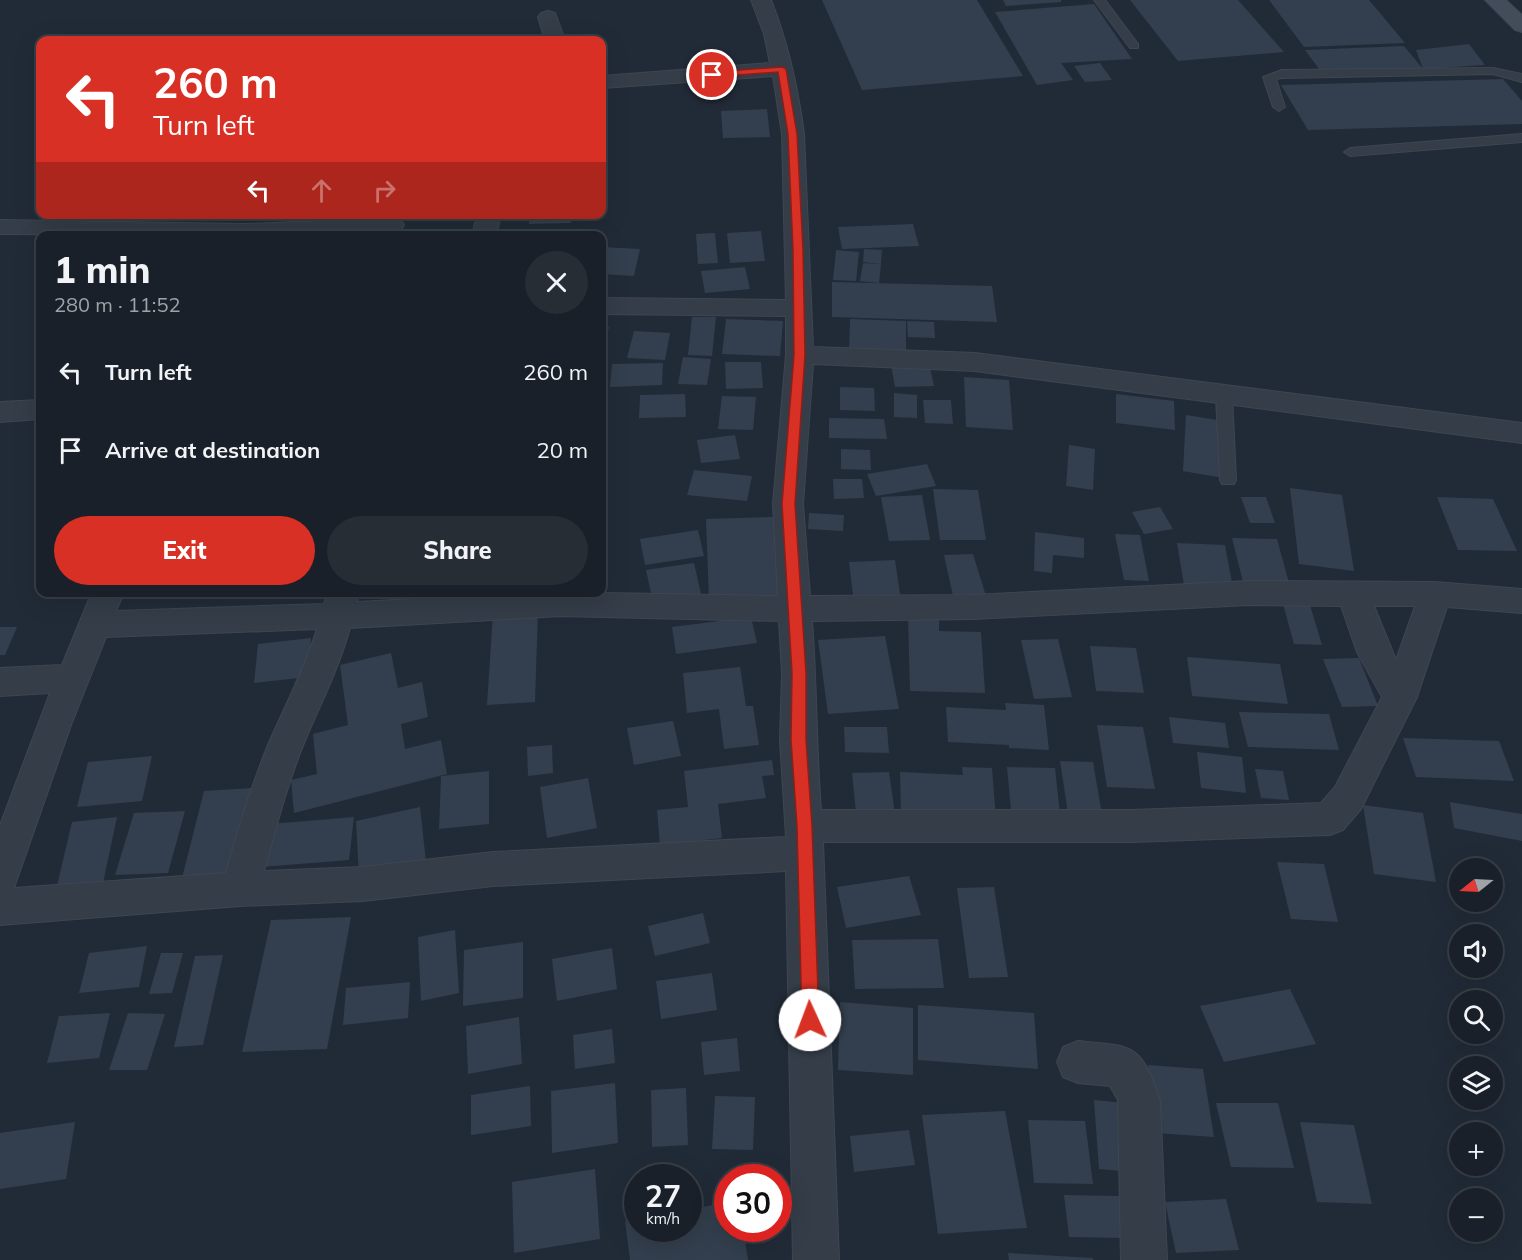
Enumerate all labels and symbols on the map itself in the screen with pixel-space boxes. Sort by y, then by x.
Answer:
pin [686,49,737,100]
north arrow [1449,858,1503,912]
position arrow [778,988,842,1052]
speed limit sign: 30 [714,1164,792,1242]

